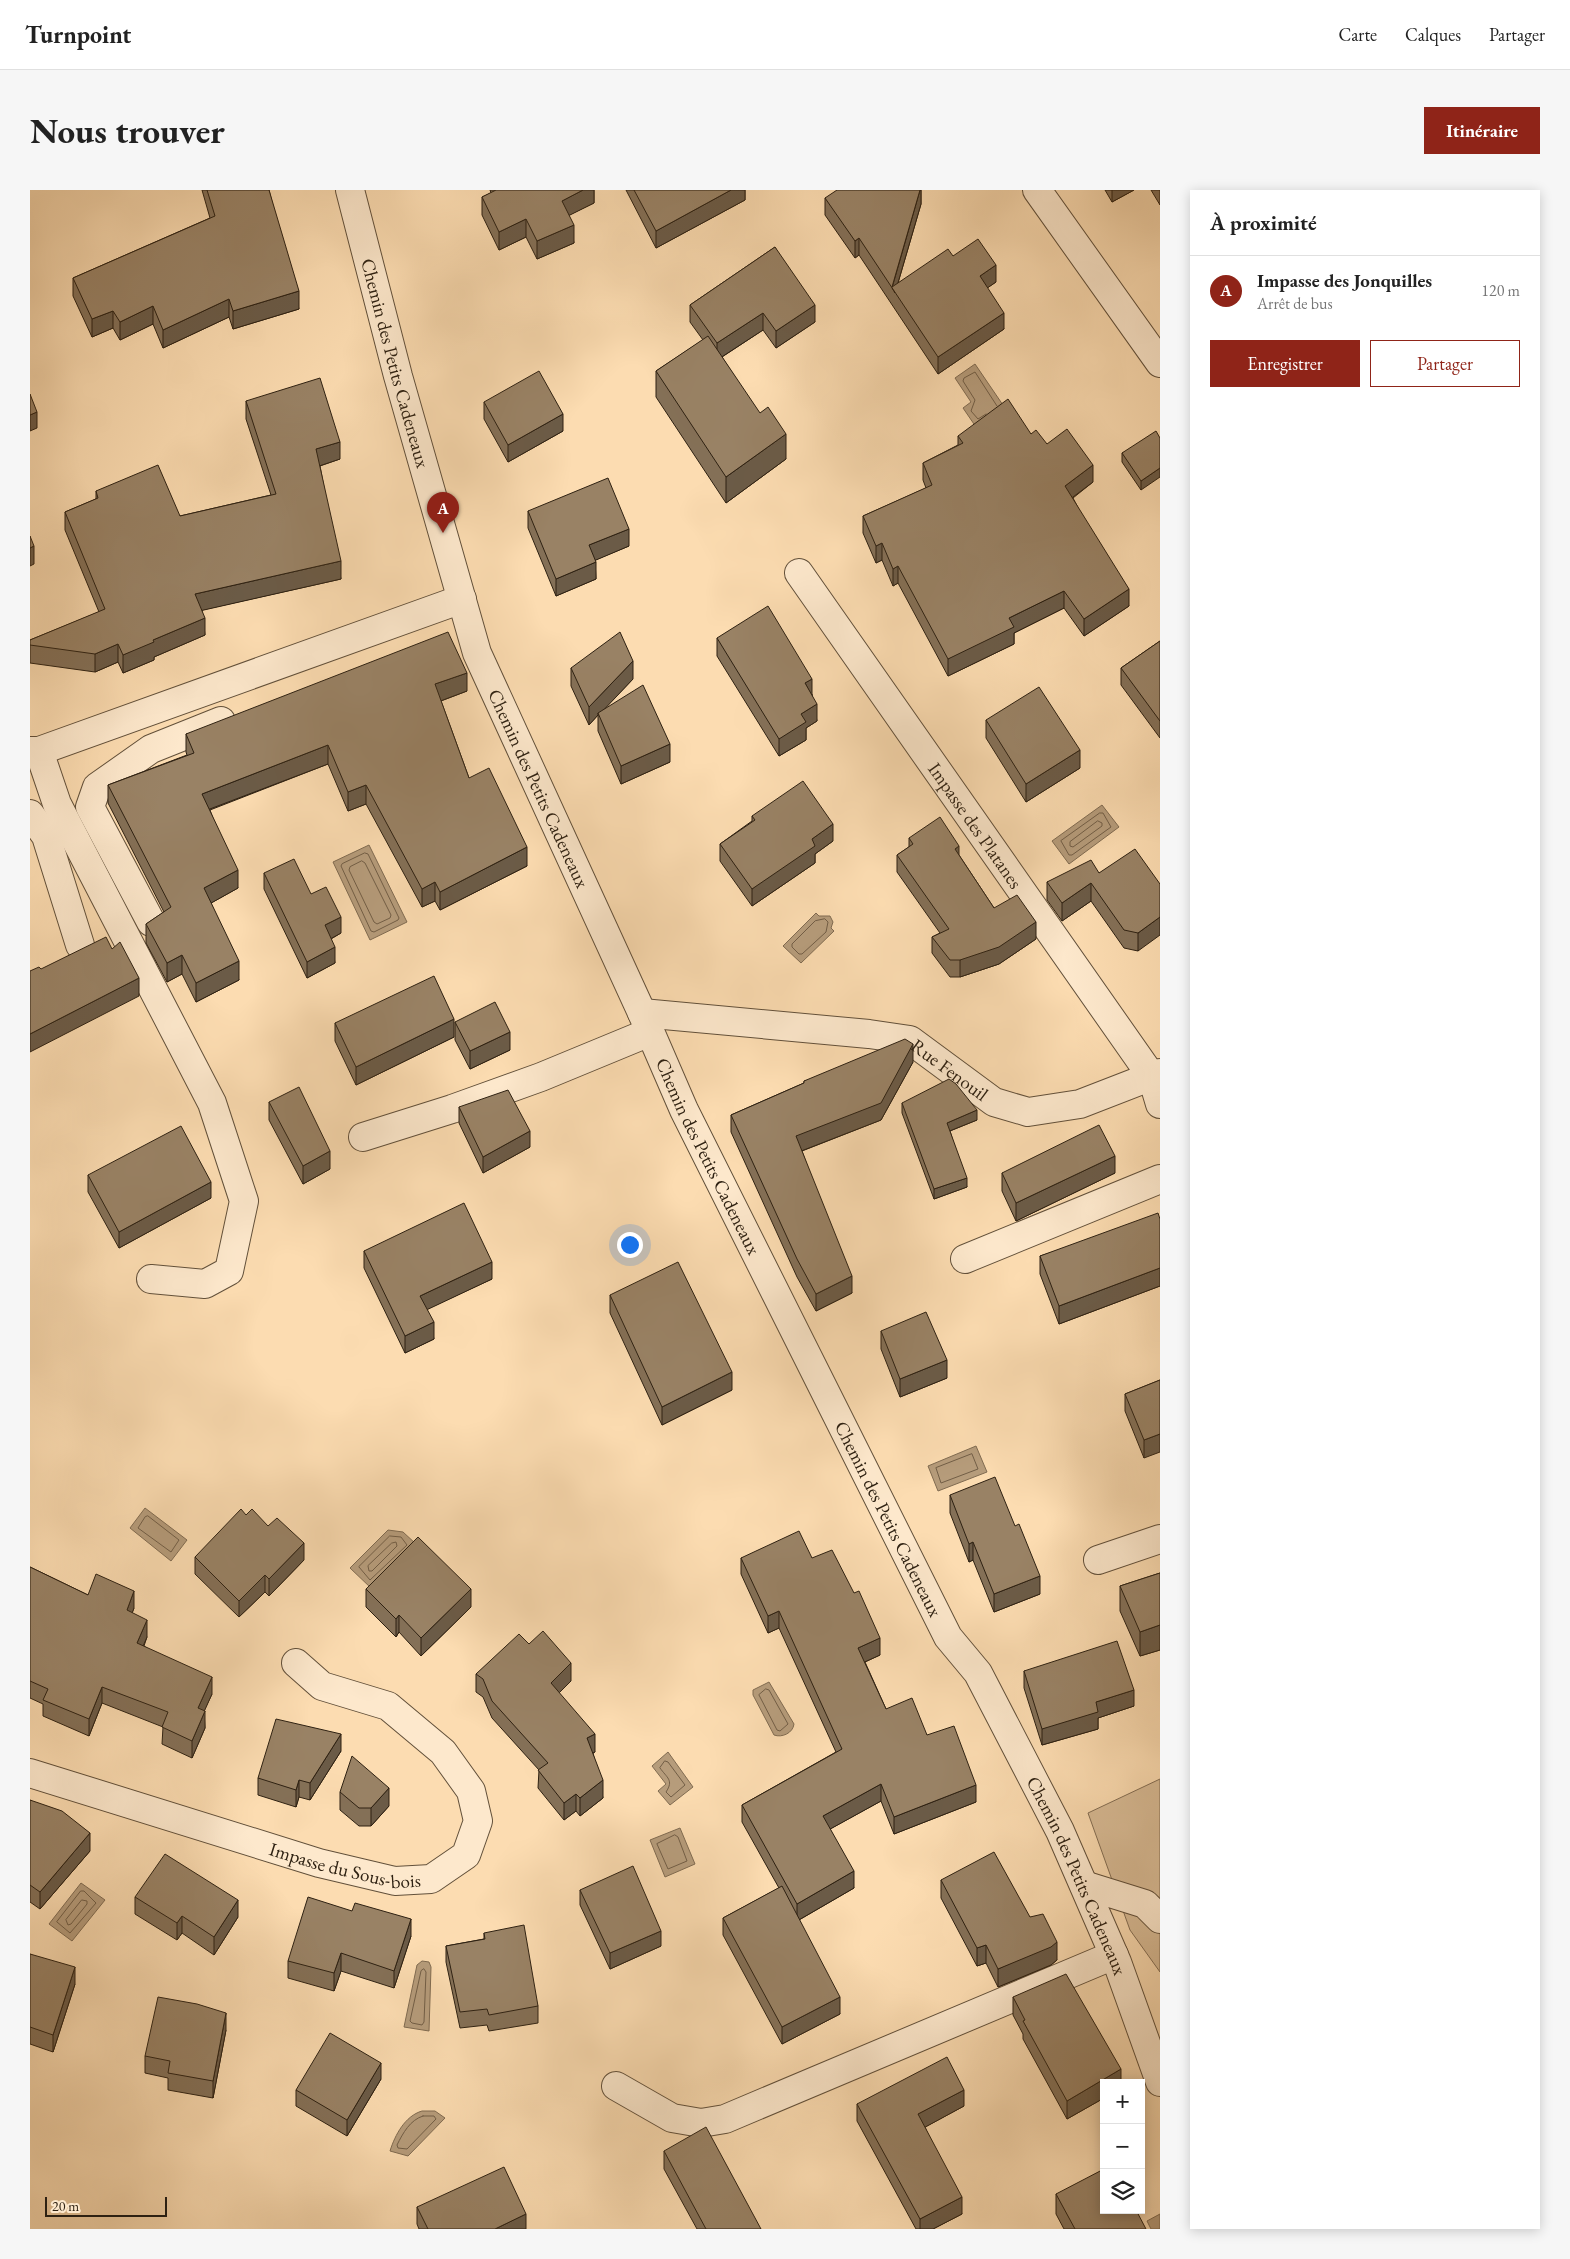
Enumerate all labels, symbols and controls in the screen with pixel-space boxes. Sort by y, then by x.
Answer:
text: Turnpoint [25,19,131,50]
text: Carte [1338,23,1377,46]
text: Calques [1405,23,1461,46]
text: Partager [1489,23,1545,46]
button: Itinéraire [1424,107,1540,154]
text: Nous trouver [30,108,225,153]
text: À proximité [1210,209,1317,236]
street label: Chemin des Petits Cadeneaux [356,256,436,471]
text: Impasse des Jonquilles [1257,268,1432,293]
text: A [1220,280,1232,301]
text: 120 m [1481,280,1520,301]
text: Arrêt de bus [1257,293,1333,314]
button: Enregistrer [1210,340,1360,387]
button: Partager [1370,340,1520,387]
pin: A [427,492,459,533]
street label: Chemin des Petits Cadeneaux [483,685,596,892]
street label: Impasse des Platanes [923,757,1029,893]
street label: Rue Fenouil [906,1033,994,1107]
street label: Chemin des Petits Cadeneaux [650,1054,767,1259]
your location [617,1232,643,1258]
street label: Chemin des Petits Cadeneaux [829,1417,949,1622]
street label: Chemin des Petits Cadeneaux [1021,1772,1133,1979]
street label: Impasse du Sous-bois [266,1836,421,1894]
map controls [1100,2079,1145,2214]
button: + [1100,2079,1145,2124]
button: − [1100,2124,1145,2169]
button: layers [1100,2169,1145,2214]
scale bar [45,2194,168,2217]
text: 20 m [52,2197,79,2215]

